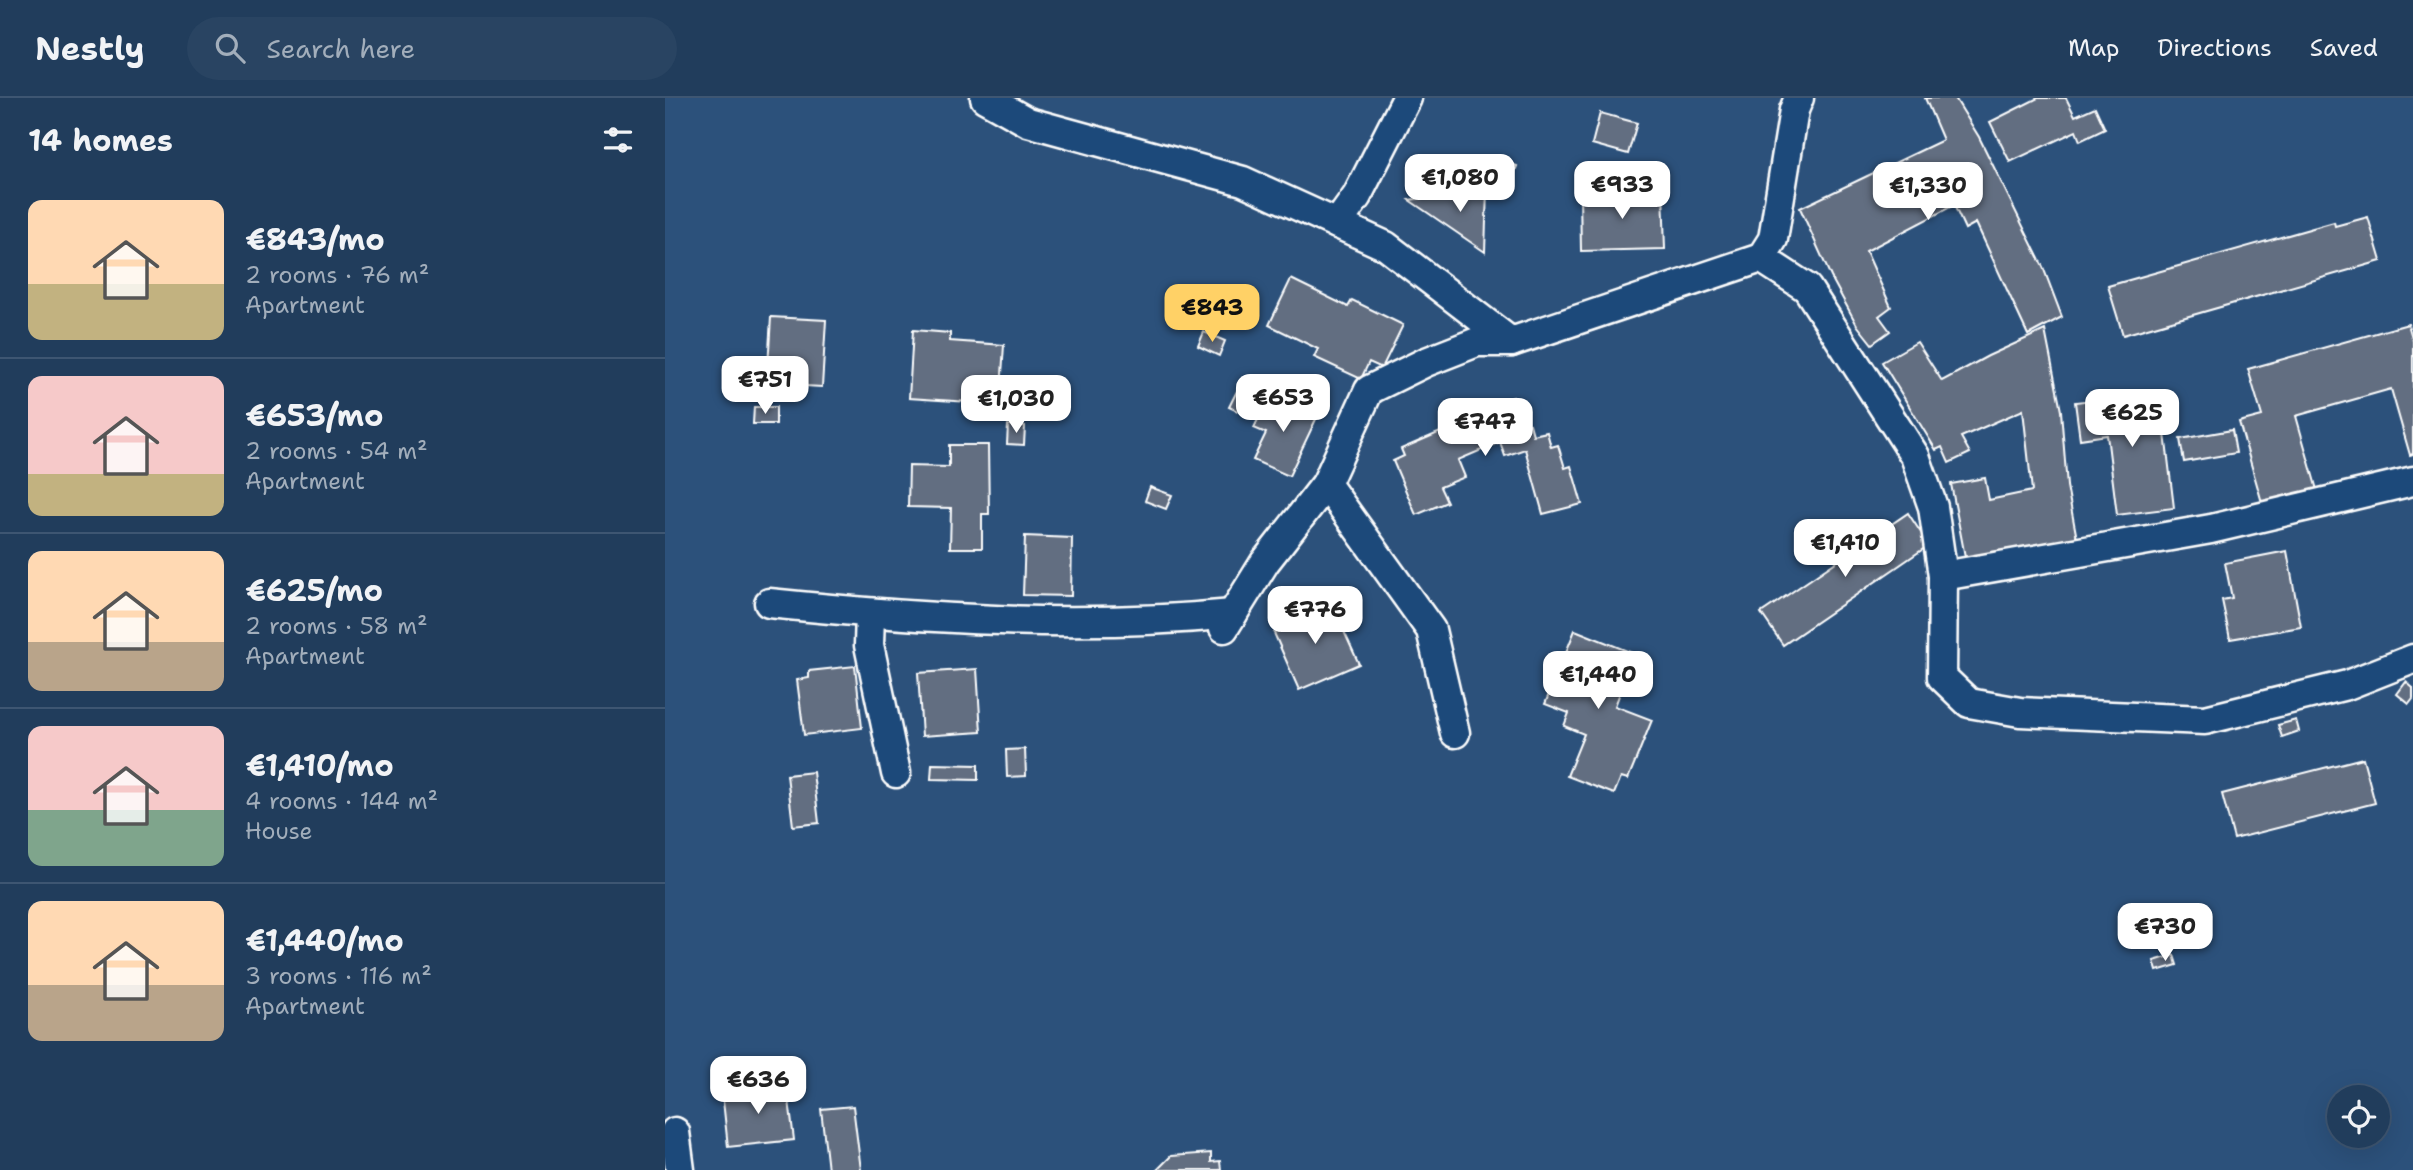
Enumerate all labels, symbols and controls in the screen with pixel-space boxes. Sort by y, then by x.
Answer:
search box [187,17,677,80]
text: Nestly [35,26,145,71]
icon: search [211,29,249,67]
text: Search here [267,31,415,66]
text: Map [2068,32,2119,64]
text: Directions [2157,32,2272,64]
text: Saved [2310,32,2378,64]
text: 14 homes [28,120,173,161]
icon: filters [599,121,637,159]
pin: €1,080 [1403,155,1517,214]
text: €1,080 [1421,162,1499,192]
pin: €933 [1581,162,1663,221]
pin: €1,330 [1871,162,1985,222]
text: €933 [1590,169,1654,199]
text: €1,330 [1889,170,1967,200]
text: €843/mo [245,219,385,260]
icon: home [84,228,168,312]
text: 2 rooms · 76 m² [245,260,429,290]
pin: €843 [1171,285,1253,344]
text: Apartment [245,290,365,320]
text: €843 [1181,292,1244,322]
pin: €751 [724,356,806,416]
text: €751 [738,364,792,394]
pin: €653 [1242,374,1324,434]
pin: €1,030 [959,376,1073,435]
text: €653 [1252,382,1314,412]
text: €1,030 [977,383,1055,413]
pin: €625 [2091,390,2173,449]
text: €653/mo [245,395,384,436]
text: €625 [2101,397,2163,427]
pin: €747 [1444,398,1526,458]
icon: home [84,404,168,488]
text: €747 [1454,406,1516,436]
text: 2 rooms · 54 m² [245,436,428,466]
text: Apartment [245,466,365,496]
pin: €1,410 [1788,519,1902,579]
text: €1,410 [1810,527,1880,557]
text: €625/mo [245,570,383,611]
icon: home [84,579,168,663]
pin: €776 [1274,587,1356,646]
text: €776 [1284,594,1346,624]
text: 2 rooms · 58 m² [245,611,428,641]
text: Apartment [245,641,365,671]
pin: €1,440 [1541,652,1655,711]
text: €1,440 [1559,659,1637,689]
text: €1,410/mo [245,745,394,786]
icon: home [84,754,168,838]
text: 4 rooms · 144 m² [245,786,438,816]
text: House [245,816,313,846]
pin: €730 [2124,904,2206,963]
text: €730 [2134,911,2196,941]
text: €1,440/mo [245,920,404,961]
icon: home [84,929,168,1013]
text: 3 rooms · 116 m² [245,961,432,991]
text: Apartment [245,991,365,1021]
pin: €636 [717,1056,799,1116]
text: €636 [726,1064,790,1094]
map controls [2327,1085,2390,1148]
button: locate [2327,1085,2390,1148]

